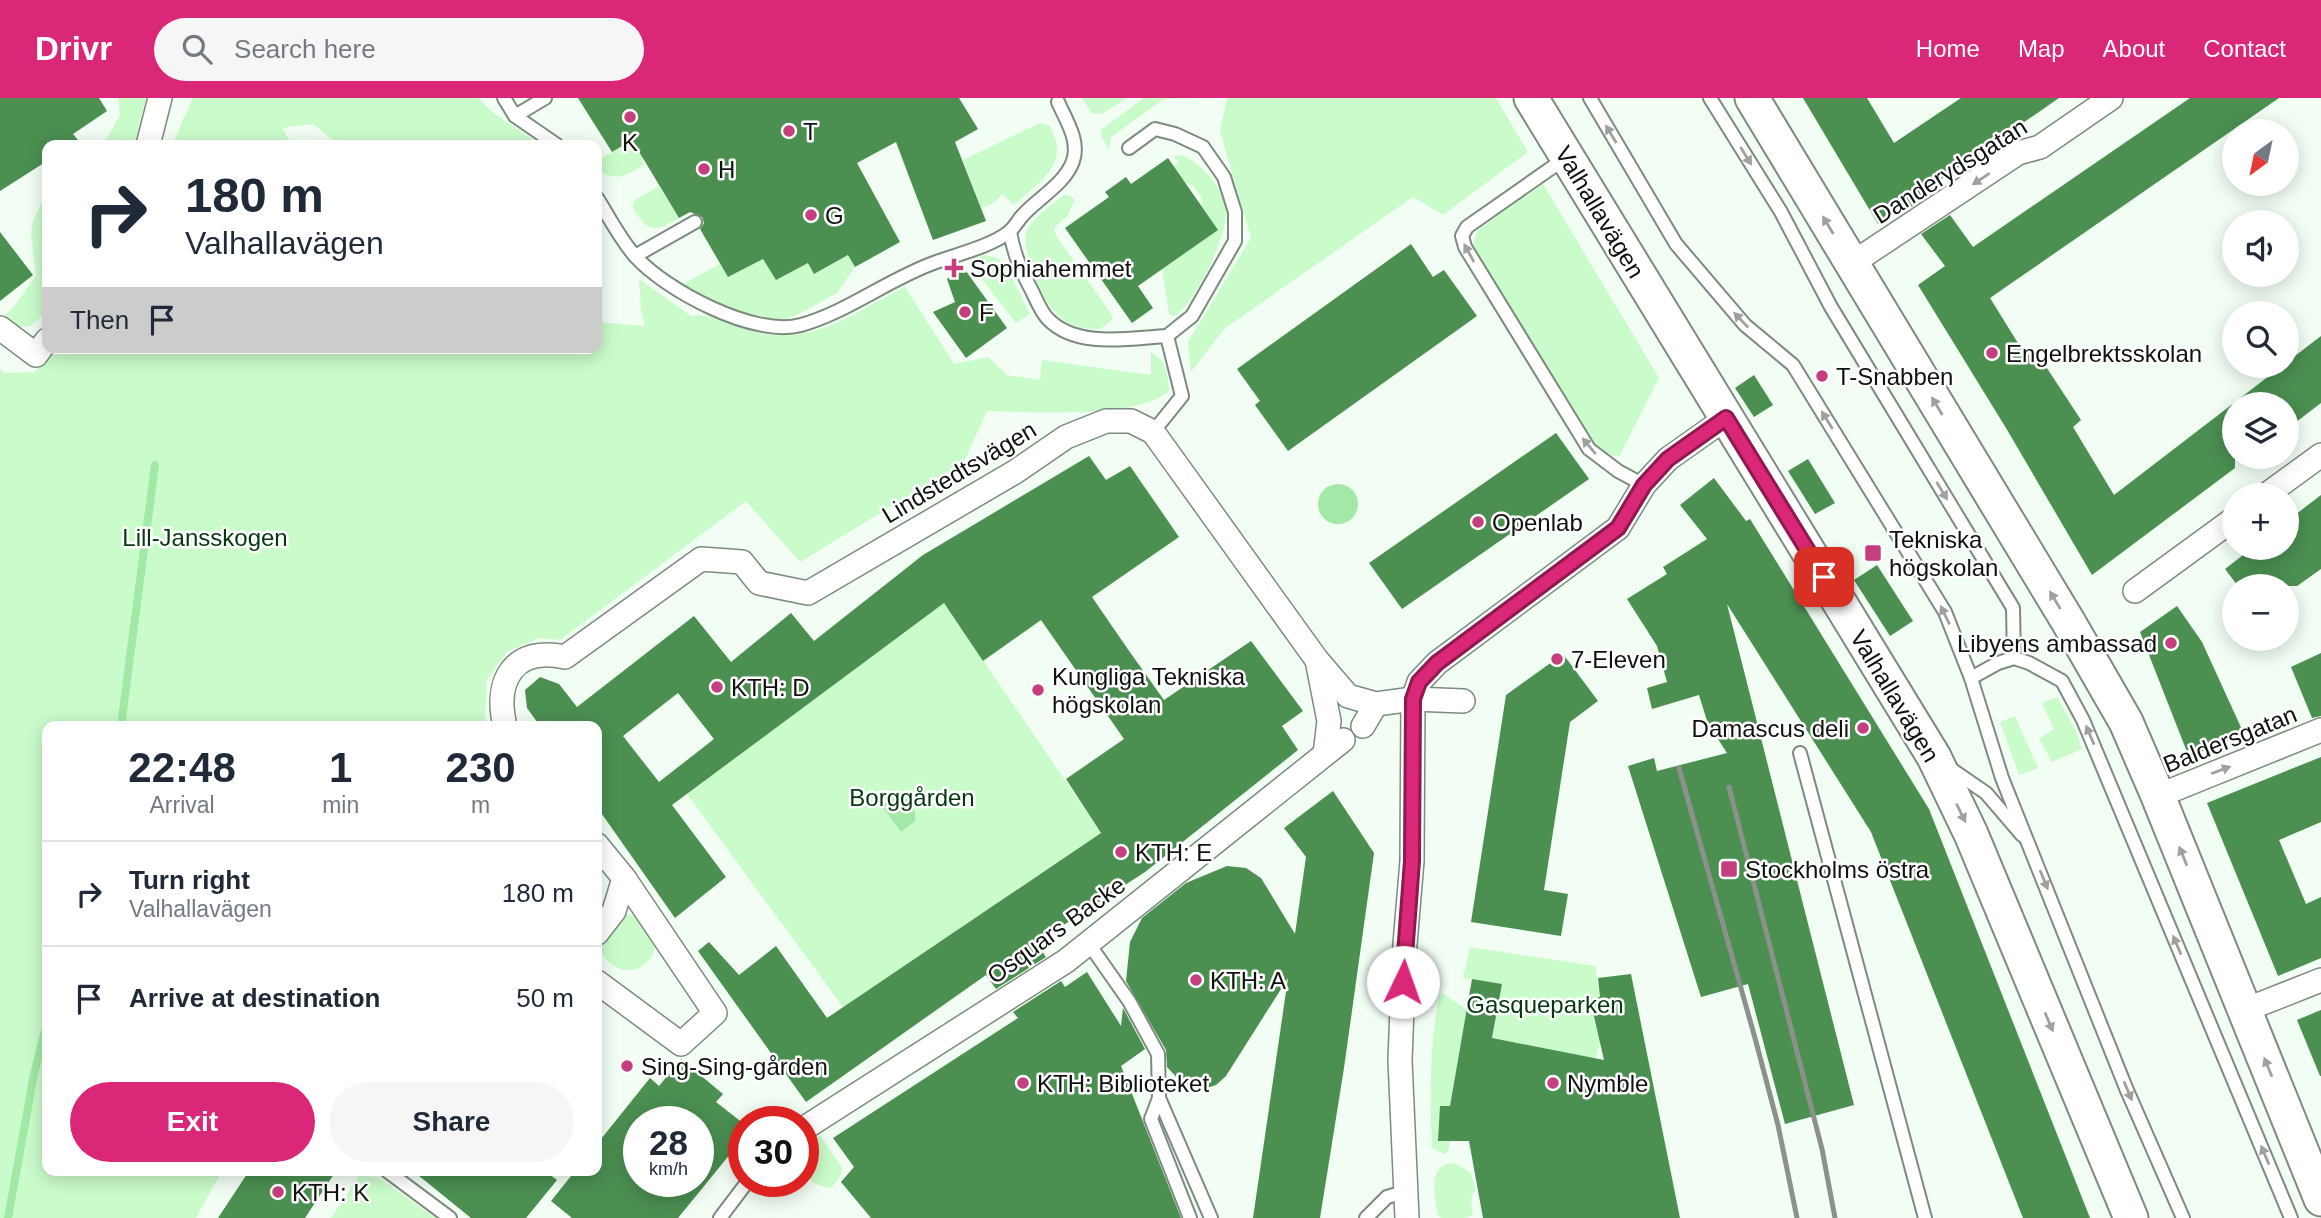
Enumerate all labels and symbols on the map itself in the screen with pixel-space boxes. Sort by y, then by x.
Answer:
marker: K [622,109,638,125]
street label: Danderydsgatan [1868,113,2032,229]
place label: T [803,118,818,145]
north arrow [2222,119,2300,196]
marker: T [781,123,797,139]
one-way arrow [1605,125,1617,144]
place label: K [622,129,638,156]
street label: Valhallavägen [1550,141,1650,283]
one-way arrow [1739,146,1752,166]
place label: H [718,156,735,183]
marker: H [696,161,712,177]
one-way arrow [1971,172,1991,185]
place label: G [825,202,844,229]
marker: G [803,207,819,223]
one-way arrow [1821,216,1834,235]
one-way arrow [1464,243,1475,263]
place label: Sophiahemmet [970,255,1132,282]
marker: Sophiahemmet [944,258,964,278]
place label: F [979,299,994,326]
marker: F [957,304,973,320]
one-way arrow [1733,311,1750,328]
place label: Engelbrektsskolan [2006,340,2202,367]
marker: Engelbrektsskolan [1984,345,2000,361]
place label: T-Snabben [1836,363,1953,390]
marker: T-Snabben [1814,368,1830,384]
one-way arrow [1930,396,1943,415]
one-way arrow [1820,411,1833,430]
street label: Lindstedtsvägen [877,415,1041,529]
one-way arrow [1581,437,1597,455]
one-way arrow [1936,482,1948,501]
place label: Openlab [1492,509,1583,536]
marker: Openlab [1470,514,1486,530]
park label: Lill-Jansskogen [122,524,288,551]
place label: Tekniska högskolan [1889,526,1998,581]
marker: Tekniska högskolan [1863,543,1883,563]
pin [1794,547,1854,607]
one-way arrow [2048,590,2061,610]
one-way arrow [1939,605,1950,625]
street label: Valhallavägen [1845,625,1945,767]
place label: Libyens ambassad [1957,630,2157,657]
marker: Libyens ambassad [2163,635,2179,651]
place label: 7-Eleven [1571,646,1666,673]
marker: 7-Eleven [1549,651,1565,667]
place label: Kungliga Tekniska högskolan [1052,663,1246,718]
place label: KTH: D [731,674,810,701]
marker: KTH: D [709,679,725,695]
marker: Kungliga Tekniska högskolan [1030,682,1046,698]
street label: Baldersgatan [2159,700,2301,778]
place label: Damascus deli [1692,715,1849,742]
marker: Damascus deli [1855,720,1871,736]
one-way arrow [2084,724,2095,745]
one-way arrow [2211,764,2232,775]
park label: Borggården [849,784,975,811]
one-way arrow [1955,803,1966,823]
place label: KTH: E [1135,839,1212,866]
marker: KTH: E [1113,844,1129,860]
one-way arrow [2177,846,2188,867]
place label: Stockholms östra [1745,856,1930,883]
marker: Stockholms östra [1719,859,1739,879]
one-way arrow [2038,870,2049,891]
street label: Osquars Backe [982,871,1130,989]
one-way arrow [2171,935,2183,955]
position arrow [1366,945,1440,1019]
place label: KTH: A [1210,967,1286,994]
marker: KTH: A [1188,972,1204,988]
park label: Gasqueparken [1466,991,1624,1018]
one-way arrow [2044,1012,2055,1033]
place label: Sing-Sing-gården [641,1053,828,1080]
one-way arrow [2262,1057,2273,1078]
marker: Sing-Sing-gården [619,1058,635,1074]
place label: KTH: Biblioteket [1037,1070,1209,1097]
place label: Nymble [1567,1070,1648,1097]
marker: KTH: Biblioteket [1015,1075,1031,1091]
marker: Nymble [1545,1075,1561,1091]
one-way arrow [2123,1081,2134,1102]
speed limit sign: 30 [728,1106,819,1197]
one-way arrow [2259,1144,2270,1165]
place label: KTH: K [292,1179,369,1206]
marker: KTH: K [270,1184,286,1200]

